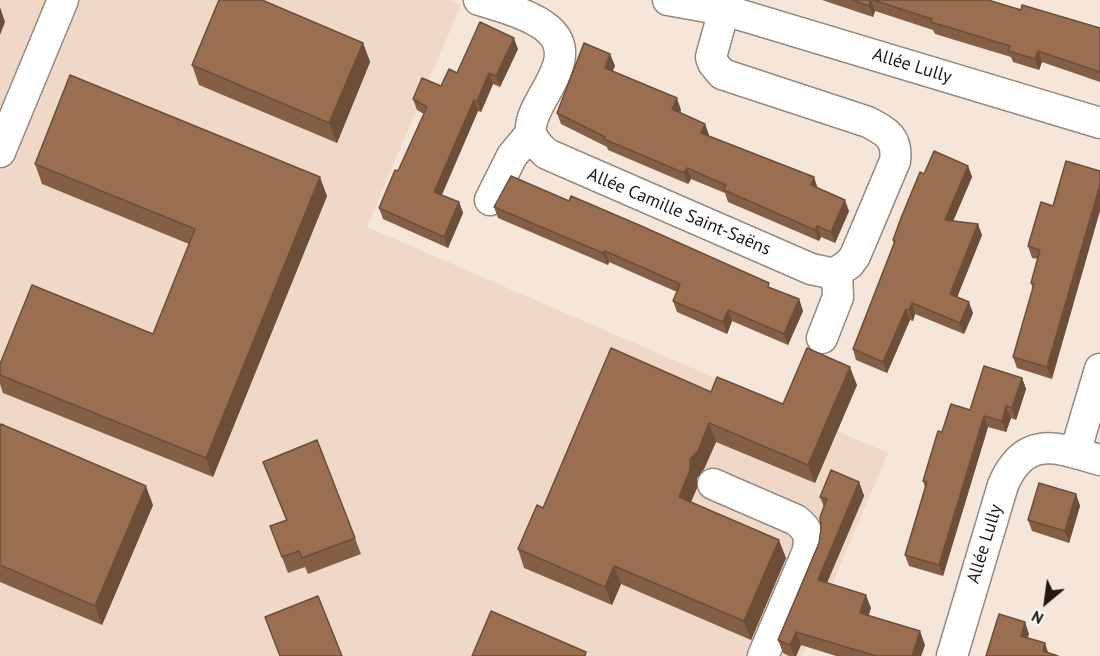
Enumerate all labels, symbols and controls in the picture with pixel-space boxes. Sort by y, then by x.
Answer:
street label: Allée Lully [870,44,954,88]
street label: Allée Camille Saint-Saëns [584,164,774,260]
street label: Allée Lully [963,502,1007,586]
north arrow [1016,572,1076,632]
text: N [1028,606,1047,629]

